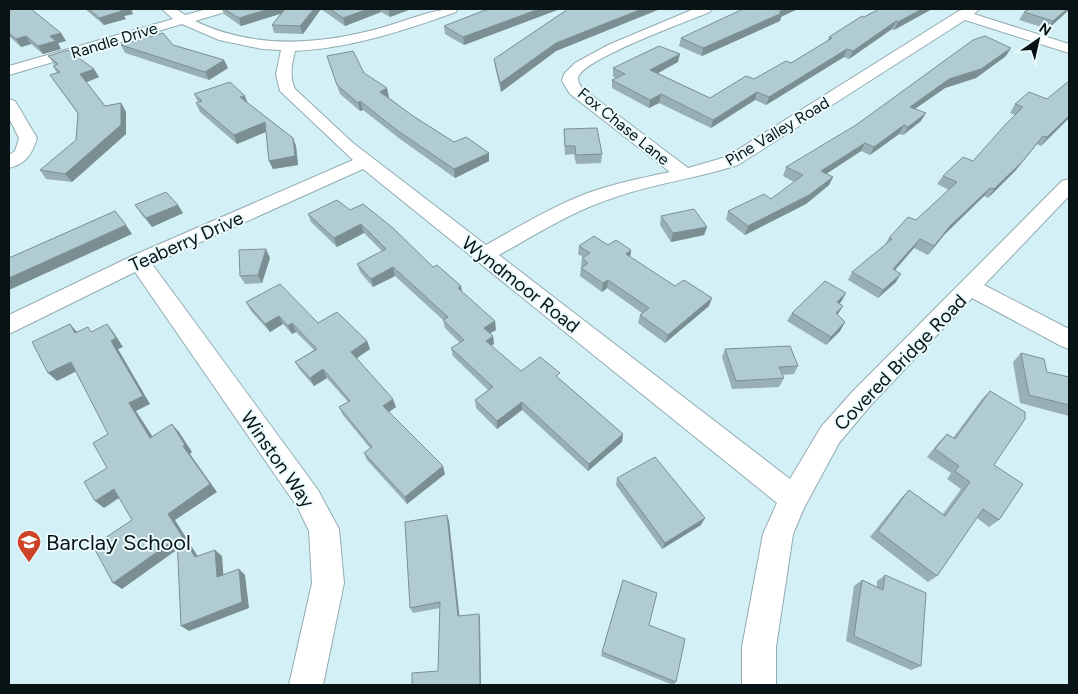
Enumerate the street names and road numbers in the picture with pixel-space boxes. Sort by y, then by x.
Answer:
street label: Randle Drive [68,18,160,63]
street label: Fox Chase Lane [574,84,673,169]
street label: Pine Valley Road [722,93,833,170]
street label: Teaberry Drive [126,206,247,277]
street label: Wyndmoor Road [457,231,584,337]
street label: Covered Bridge Road [829,289,971,435]
street label: Winston Way [236,407,319,512]

